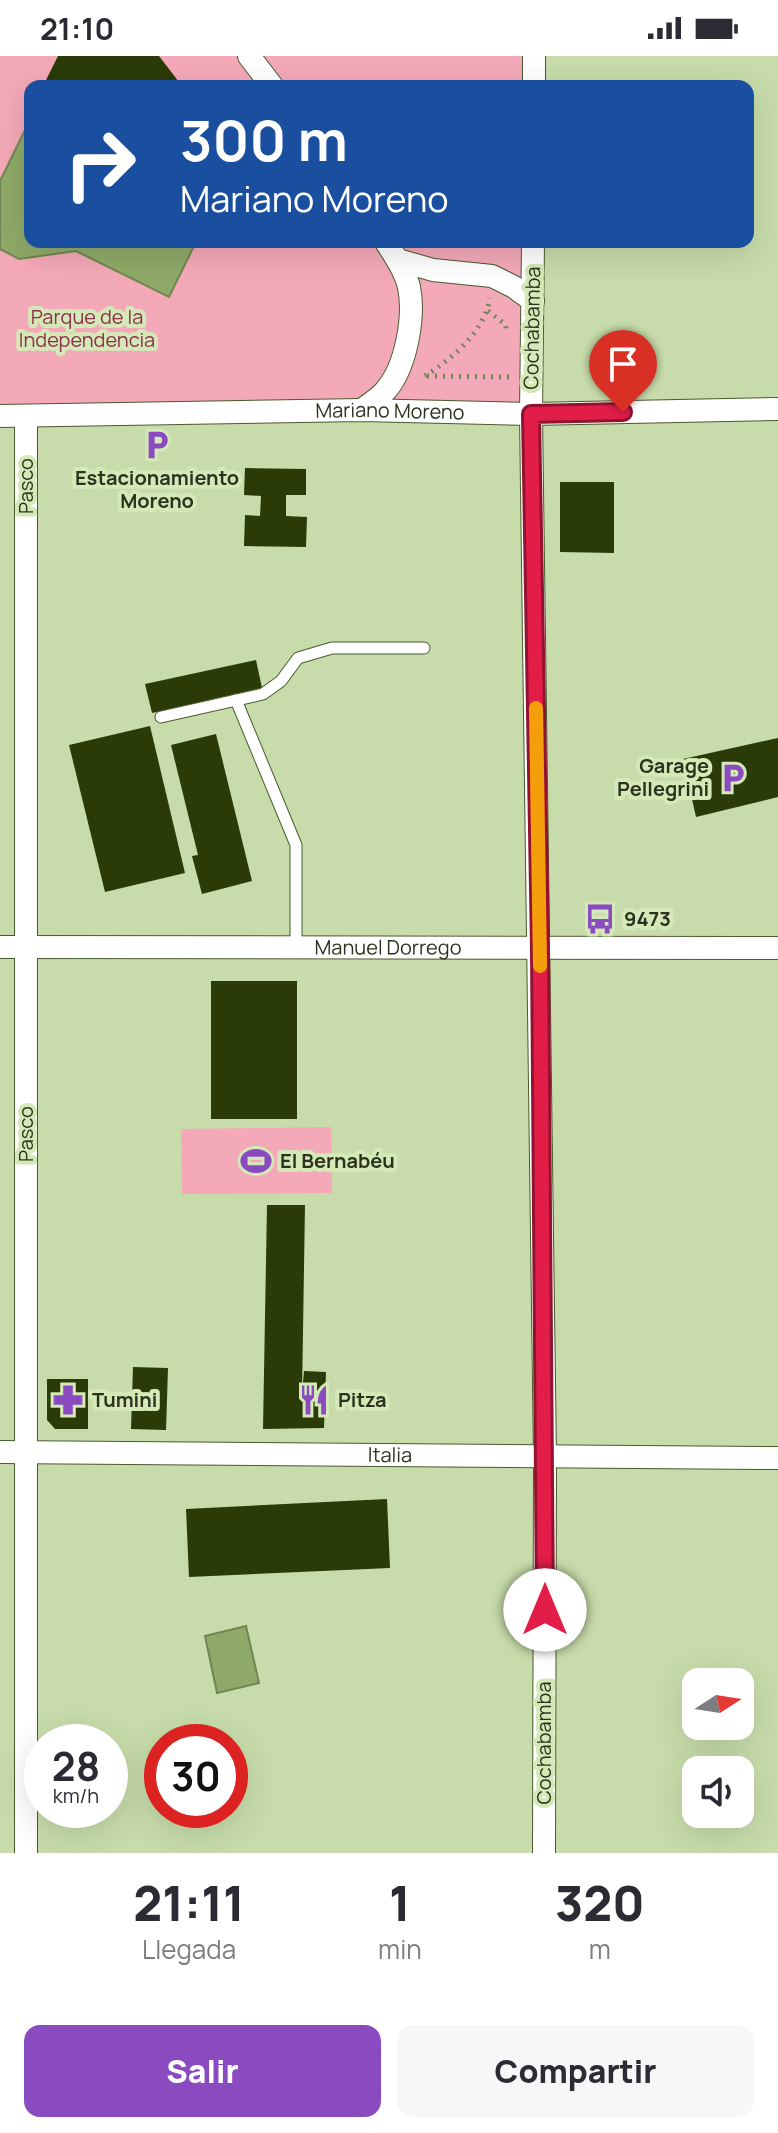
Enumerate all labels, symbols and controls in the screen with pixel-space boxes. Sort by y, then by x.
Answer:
text: 21:10 [40,8,114,49]
text: 300 m [180,101,348,178]
icon: right [48,112,152,216]
text: Mariano Moreno [180,174,449,223]
street label: Cochabamba [517,266,546,390]
park label: Parque de la Independencia [19,303,155,353]
pin [589,330,657,412]
icon: arrive [601,342,645,386]
street label: Mariano Moreno [315,396,465,425]
parking icon: Estacionamiento Moreno [140,428,174,462]
street label: Pasco [12,458,39,514]
place label: Estacionamiento Moreno [75,464,239,514]
place label: Garage Pellegrini [617,752,709,802]
parking icon: Garage Pellegrini [716,761,750,795]
bus stop icon: 9473 [583,902,617,936]
place label: 9473 [624,905,671,932]
street label: Manuel Dorrego [314,933,462,961]
street label: Pasco [12,1106,39,1162]
sports icon: El Bernabéu [239,1144,273,1178]
place label: El Bernabéu [280,1147,395,1174]
pharmacy icon: Tumini [51,1383,85,1417]
restaurant icon: Pitza [297,1383,331,1417]
place label: Tumini [92,1386,157,1413]
place label: Pitza [338,1386,387,1413]
street label: Italia [368,1441,412,1468]
position arrow [503,1568,587,1652]
north arrow [682,1668,754,1740]
map controls [682,1668,754,1828]
street label: Cochabamba [530,1681,557,1805]
speed limit sign: 30 [144,1724,248,1828]
text: 28 [52,1738,100,1793]
button: sound [682,1756,754,1828]
text: km/h [53,1782,99,1809]
text: 21:11 [133,1870,245,1935]
text: 1 [389,1870,411,1935]
text: 320 [555,1870,645,1935]
text: Llegada [142,1931,236,1967]
text: min [378,1931,422,1967]
text: m [589,1931,611,1967]
button: Salir [24,2025,381,2117]
button: Compartir [397,2025,754,2117]

